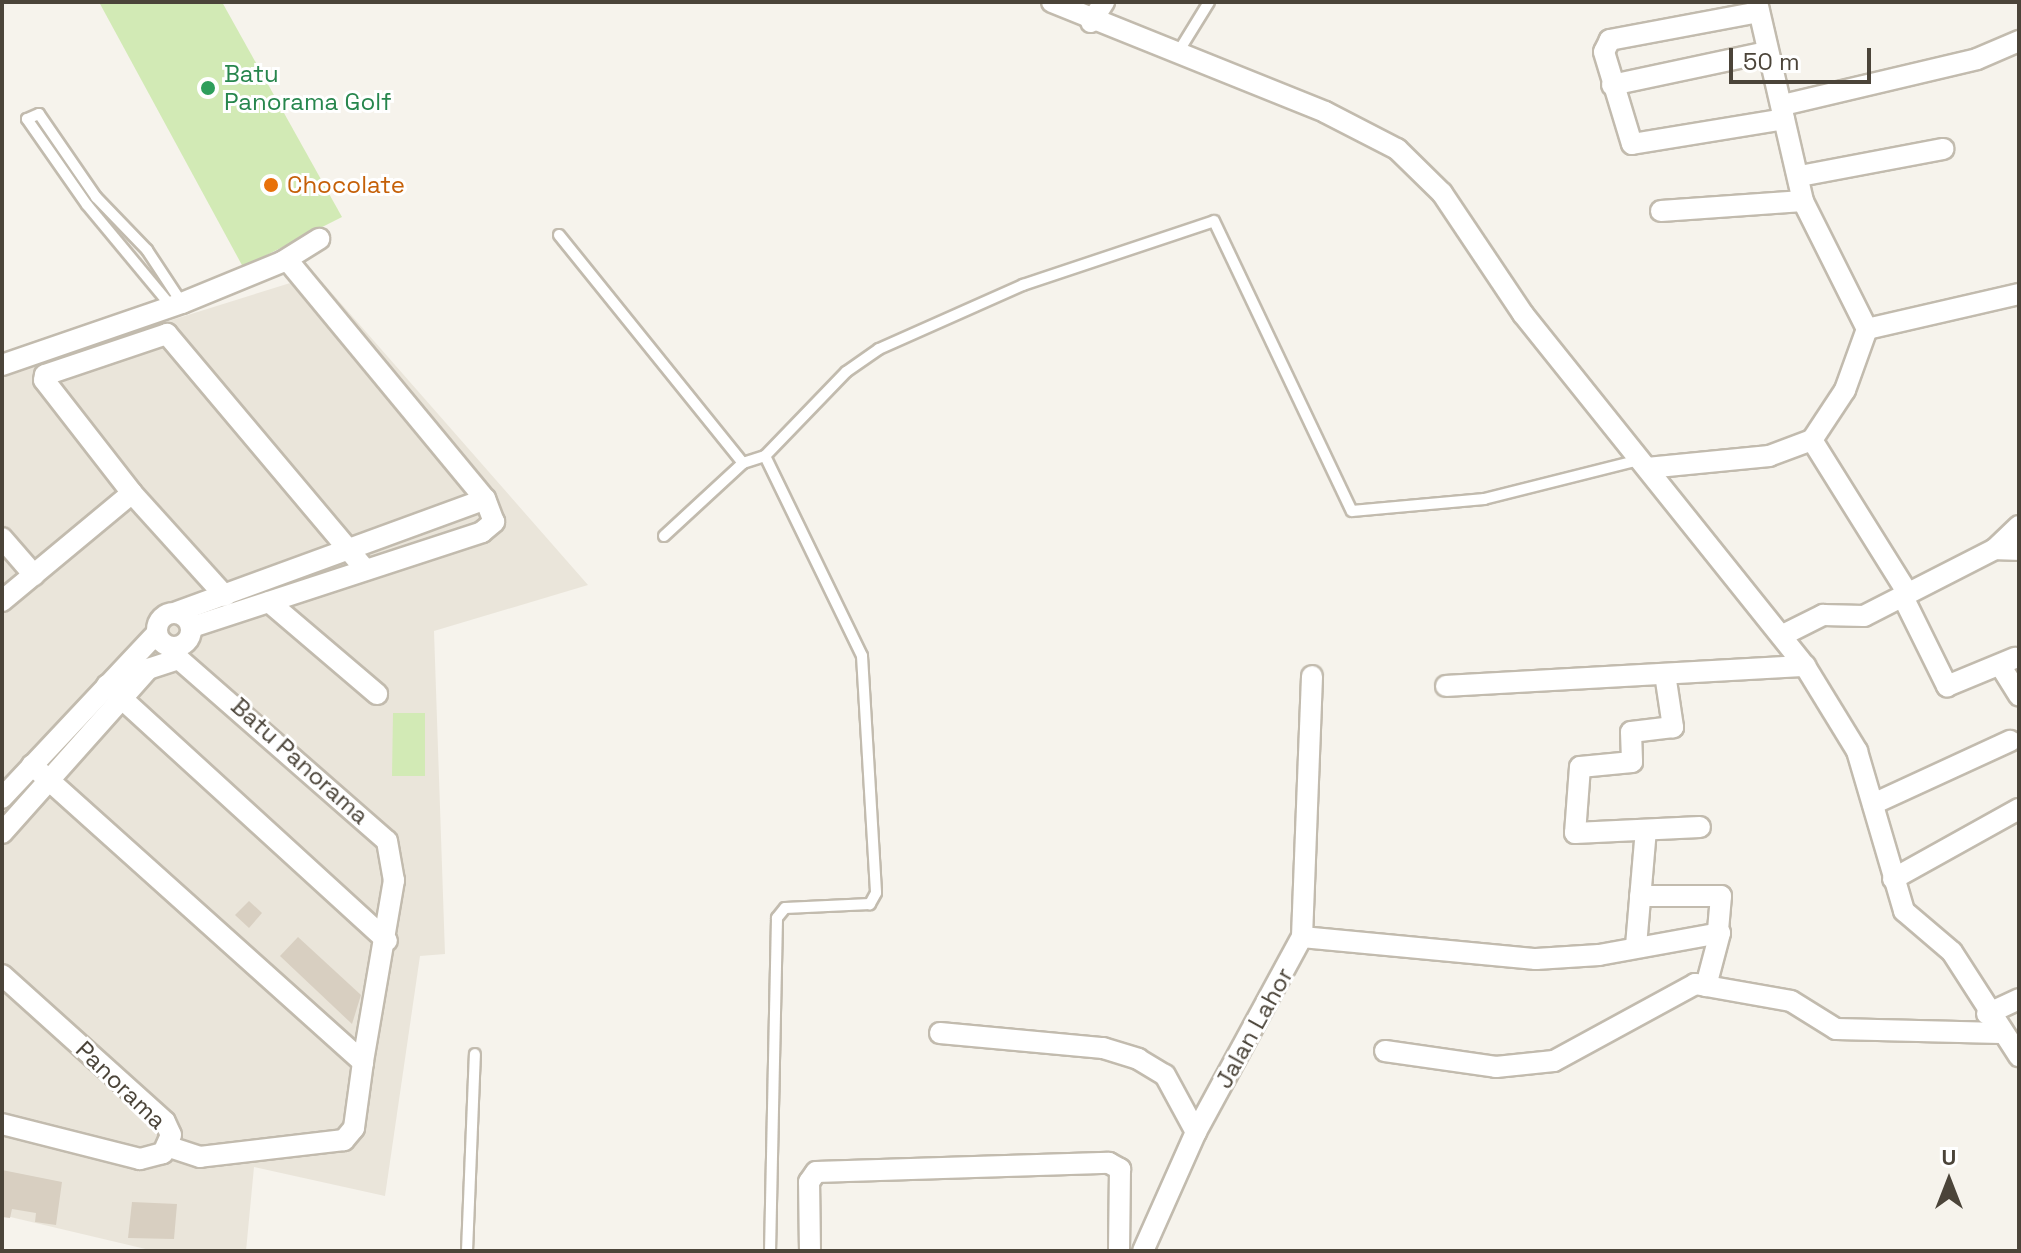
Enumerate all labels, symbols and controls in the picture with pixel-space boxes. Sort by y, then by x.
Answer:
scale bar [1733,32,1875,82]
text: 50 m [1743,46,1800,77]
place label: Batu Panorama Golf [224,60,392,116]
marker: Batu Panorama Golf [199,79,217,97]
place label: Chocolate [287,171,405,199]
marker: Chocolate [262,176,280,194]
street label: Batu Panorama [225,692,375,830]
street label: Jalan Lahor [1209,963,1299,1093]
street label: Panorama [70,1035,172,1135]
north arrow [1909,1141,1989,1221]
text: U [1942,1143,1956,1171]

